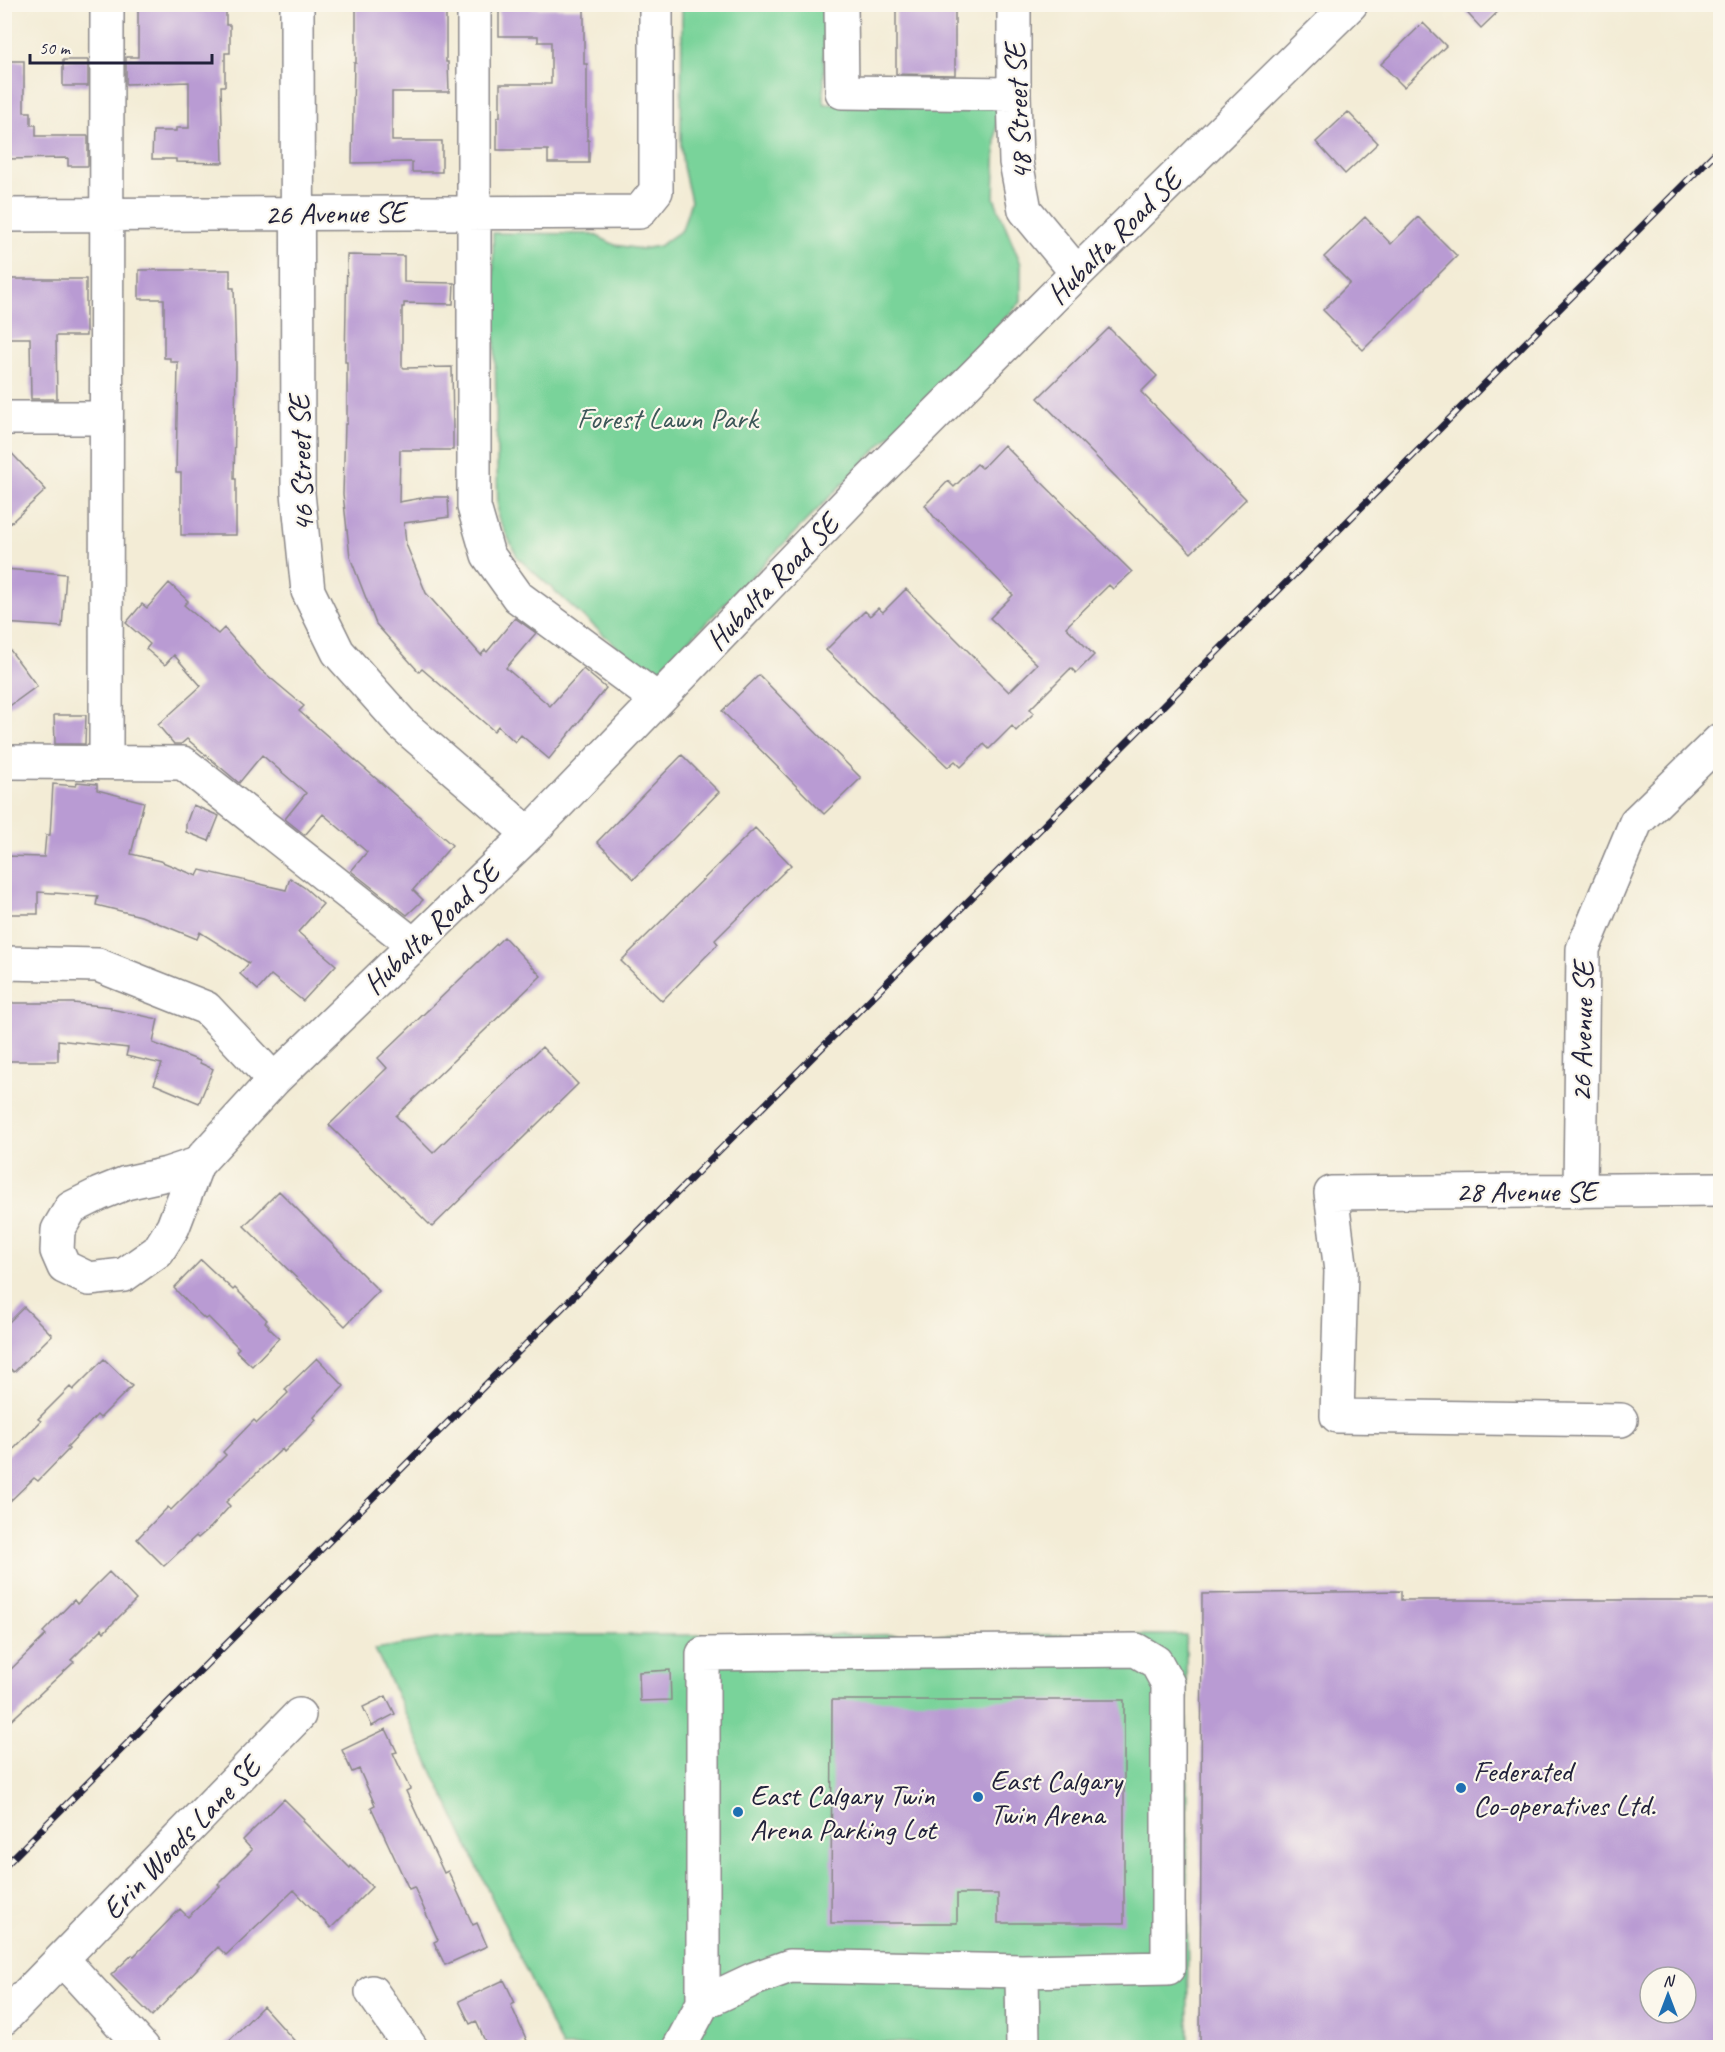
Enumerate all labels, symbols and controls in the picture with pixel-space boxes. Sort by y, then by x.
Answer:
scale bar [30,27,212,65]
text: 50 m [39,37,72,59]
street label: 48 Street SE [995,38,1041,181]
street label: Hubalta Road SE [1039,159,1192,312]
street label: 26 Avenue SE [264,193,410,233]
street label: 46 Street SE [279,391,322,533]
park label: Forest Lawn Park [577,399,759,437]
street label: Hubalta Road SE [697,503,849,658]
street label: Hubalta Road SE [355,851,510,1003]
street label: 26 Avenue SE [1562,957,1602,1103]
street label: 28 Avenue SE [1456,1172,1600,1210]
street label: Erin Woods Lane SE [94,1746,271,1927]
place label: Federated Co-operatives Ltd. [1473,1752,1656,1824]
place label: East Calgary Twin Arena [990,1761,1124,1833]
place label: East Calgary Twin Arena Parking Lot [750,1776,939,1848]
marker: Federated Co-operatives Ltd. [1454,1781,1468,1795]
marker: East Calgary Twin Arena [971,1790,985,1804]
marker: East Calgary Twin Arena Parking Lot [731,1805,745,1819]
north arrow [1638,1965,1698,2025]
text: N [1663,1971,1676,1991]

